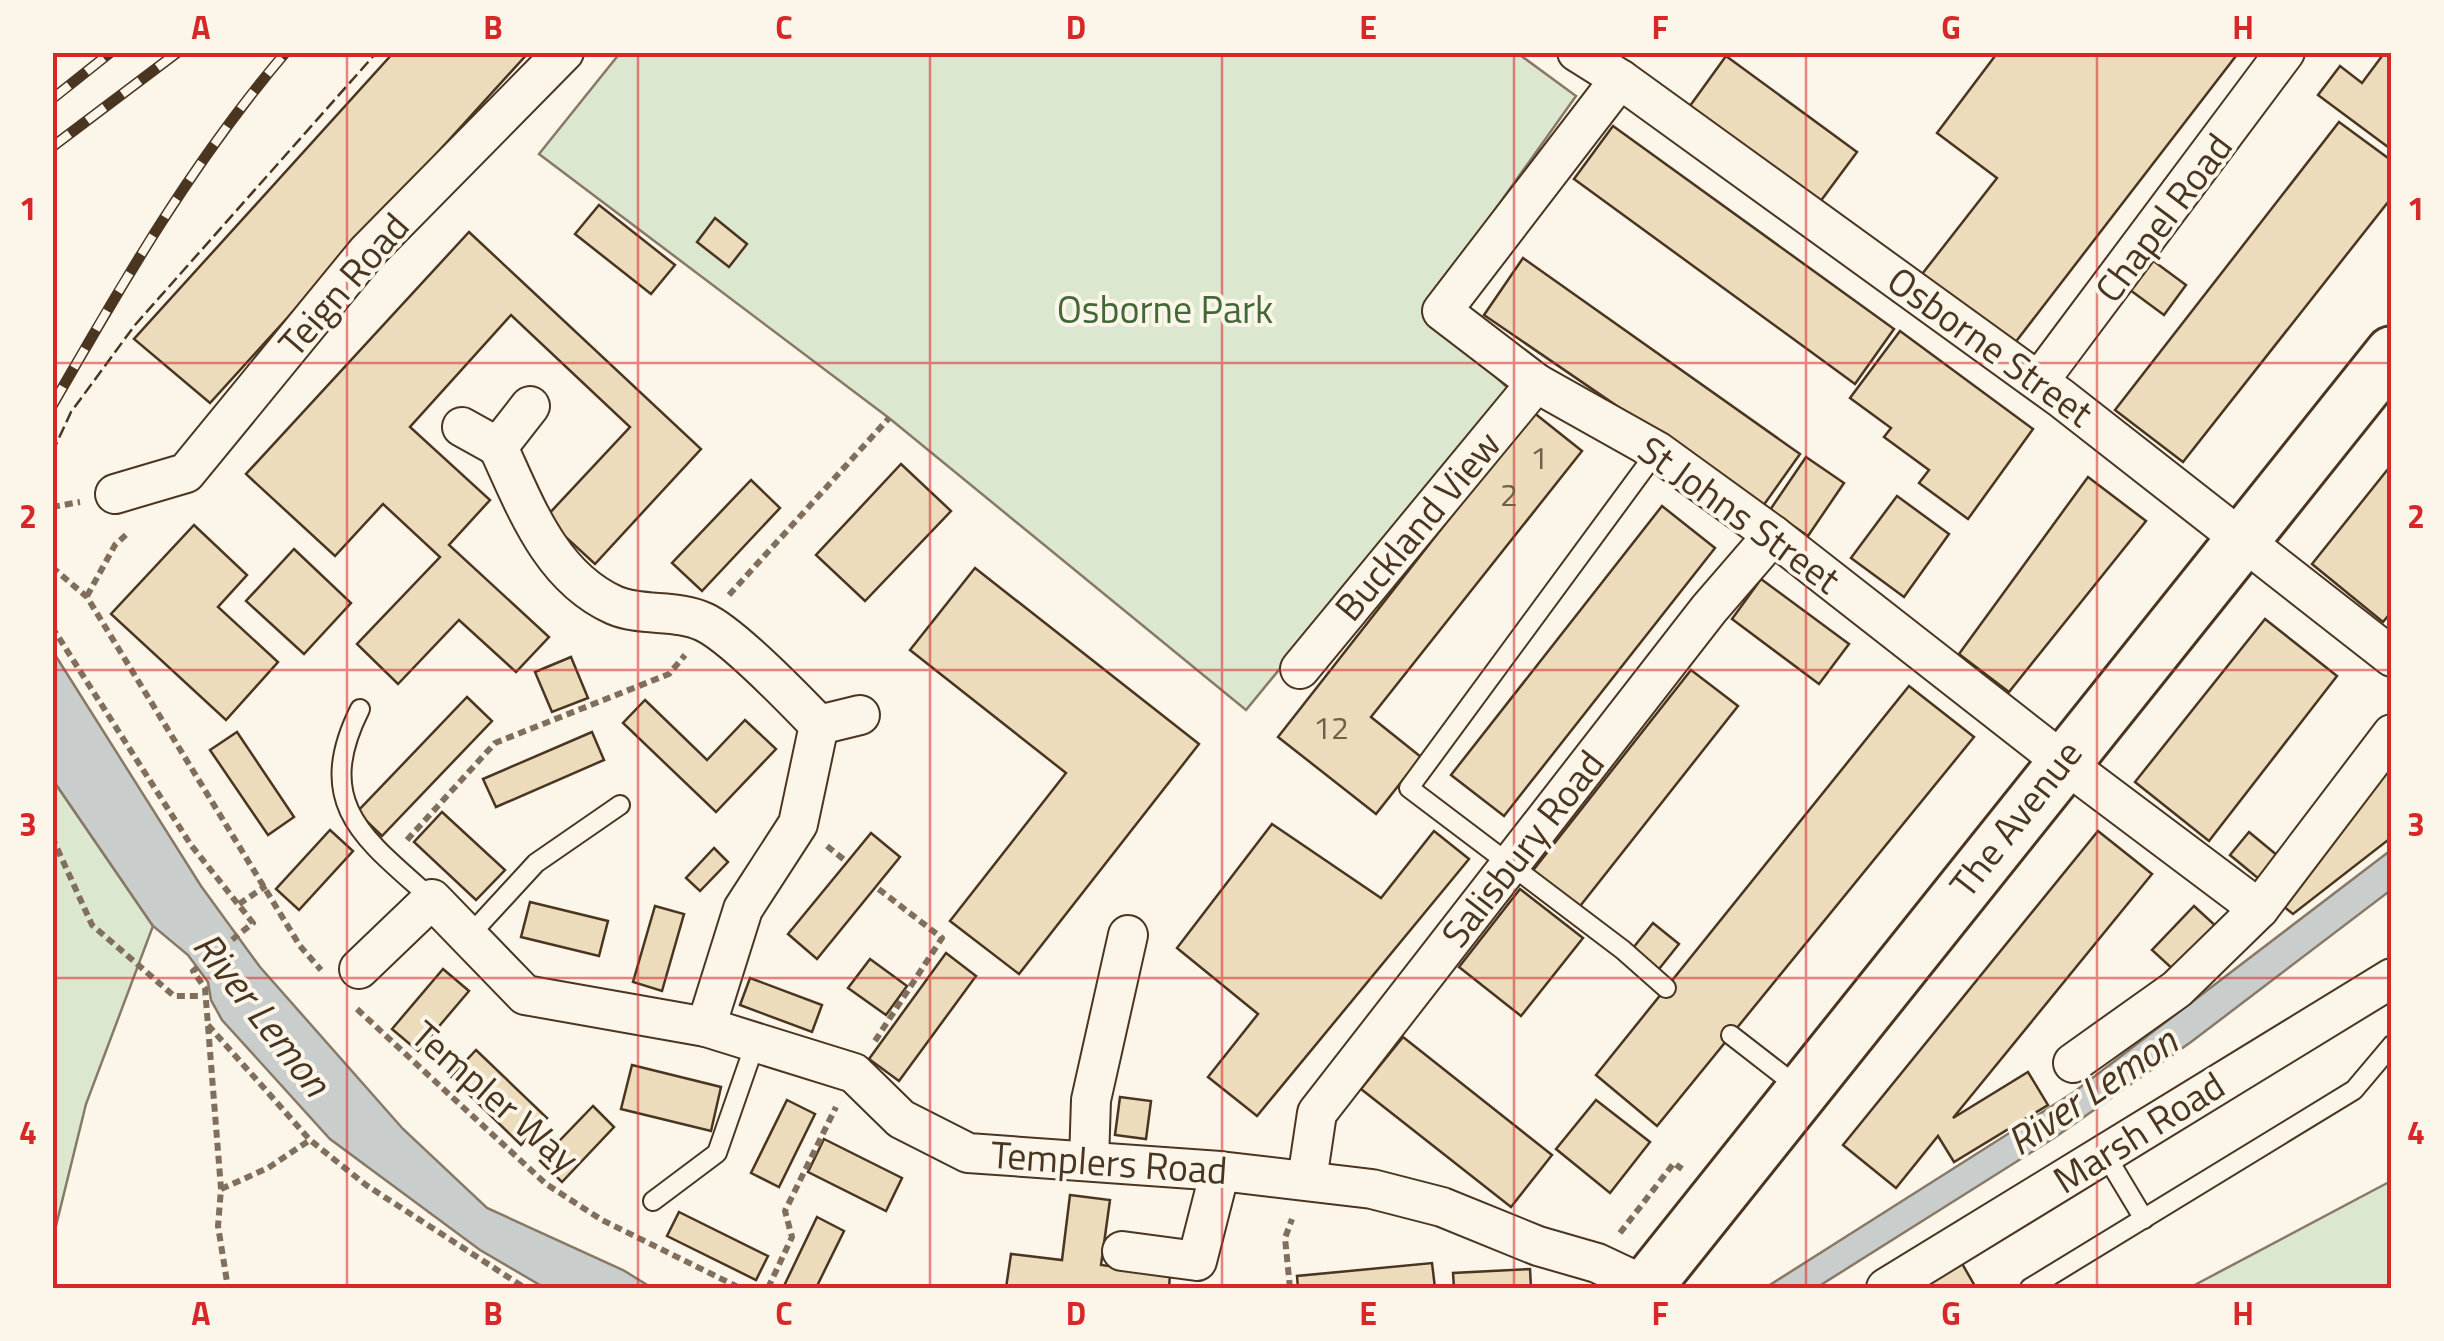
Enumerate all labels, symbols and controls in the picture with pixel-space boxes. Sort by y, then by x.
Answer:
text: A [191,3,211,51]
text: B [483,3,503,51]
text: C [775,3,793,51]
text: D [1066,3,1086,51]
text: E [1359,3,1377,51]
text: F [1652,3,1669,51]
text: G [1941,3,1961,51]
text: H [2232,3,2254,51]
street label: Chapel Road [2080,121,2246,314]
text: 1 [19,184,37,232]
text: 1 [2407,184,2425,232]
street label: Teign Road [264,199,422,369]
street label: Osborne Street [1876,252,2105,441]
park label: Osborne Park [1057,280,1273,338]
street label: Buckland View [1320,417,1514,633]
street label: St Johns Street [1626,421,1853,607]
house number: 1 [1530,433,1548,481]
house number: 2 [1500,470,1518,518]
text: 2 [19,492,37,540]
text: 2 [2407,492,2425,540]
house number: 12 [1313,703,1349,751]
street label: The Avenue [1935,727,2096,910]
street label: Salisbury Road [1426,737,1618,960]
text: 3 [19,800,37,848]
text: 3 [2407,800,2425,848]
water label: River Lemon [179,918,347,1110]
street label: Templer Way [398,1006,593,1186]
water label: River Lemon [1994,1010,2190,1170]
street label: Marsh Road [2041,1056,2236,1208]
text: 4 [19,1108,37,1156]
text: 4 [2407,1108,2425,1156]
street label: Templers Road [989,1125,1229,1199]
text: A [191,1289,211,1337]
text: B [483,1289,503,1337]
text: C [775,1289,793,1337]
text: D [1066,1289,1086,1337]
text: E [1359,1289,1377,1337]
text: F [1652,1289,1669,1337]
text: G [1941,1289,1961,1337]
text: H [2232,1289,2254,1337]

